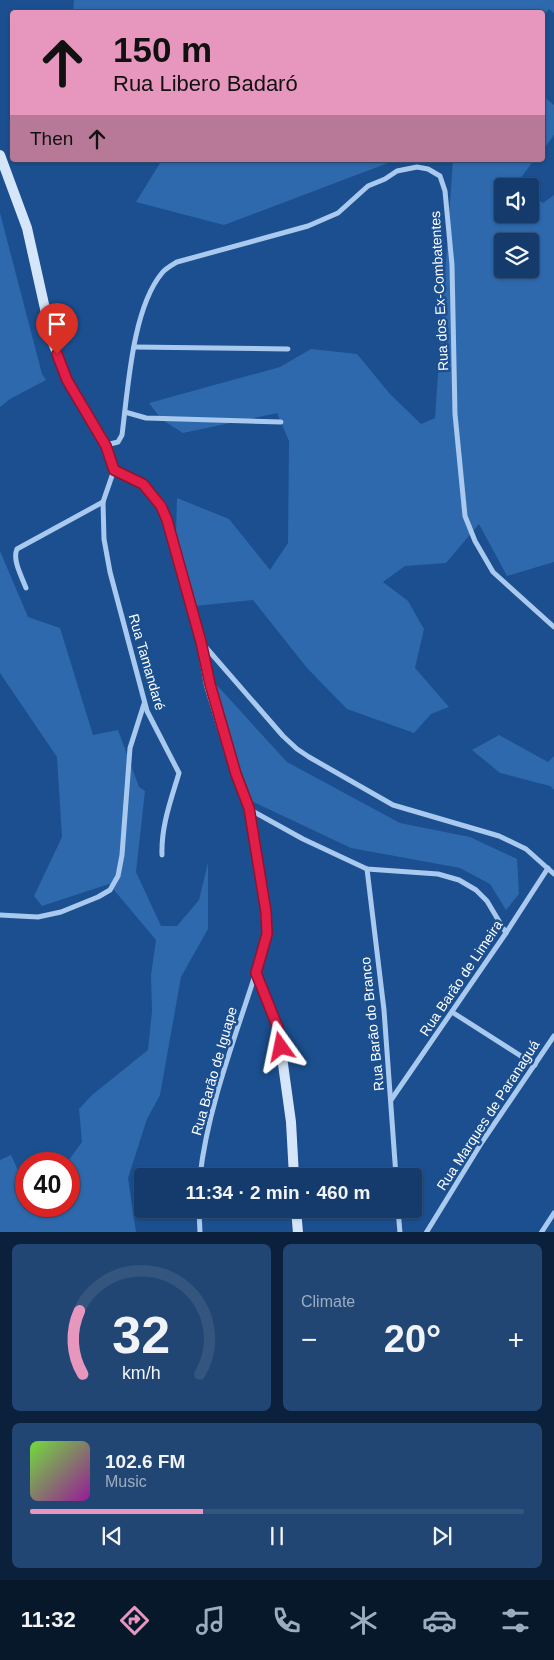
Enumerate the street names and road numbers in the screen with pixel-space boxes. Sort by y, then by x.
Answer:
street label: Rua dos Ex-Combatentes [427,211,451,371]
street label: Rua Tamandaré [126,612,168,712]
street label: Rua Barão de Limeira [416,917,506,1039]
street label: Rua Barão do Branco [357,956,387,1092]
street label: Rua Barão de Iguape [188,1005,240,1137]
street label: Rua Marques de Paranaguá [433,1037,543,1193]

